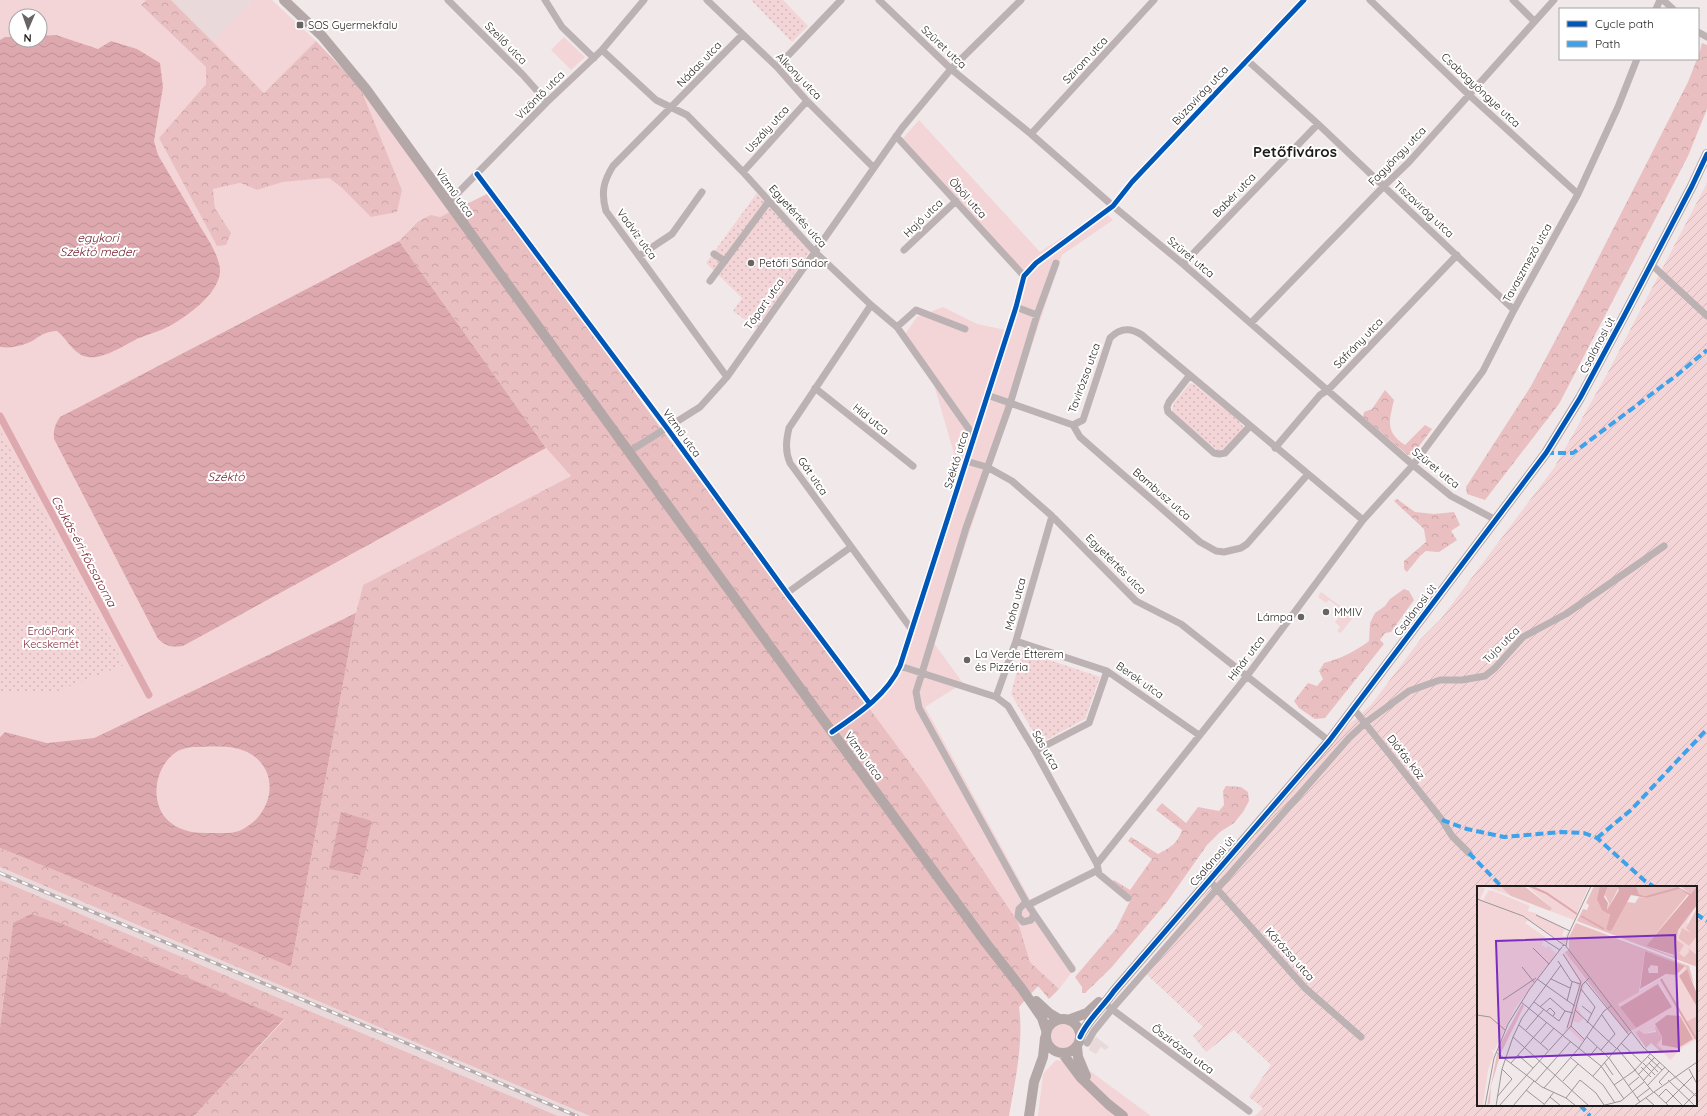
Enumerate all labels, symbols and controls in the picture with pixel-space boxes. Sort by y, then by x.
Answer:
north arrow [8,8,48,48]
legend [1559,8,1699,60]
text: Cycle path [1595,16,1654,31]
place label: SOS Gyermekfalu [308,18,398,32]
street label: Szellő utca [482,19,530,67]
marker: SOS Gyermekfalu [295,20,305,30]
street label: Szüret utca [918,22,970,72]
text: N [23,31,32,45]
street label: Szirom utca [1059,33,1111,87]
text: Path [1595,36,1620,51]
street label: Nádas utca [674,38,724,90]
street label: Alkony utca [773,50,825,102]
street label: Csabagyöngye utca [1439,50,1523,130]
street label: Búzavirág utca [1169,62,1231,128]
street label: Vízöntő utca [513,68,567,122]
street label: Uszály utca [742,102,792,156]
street label: Fagyöngy utca [1365,123,1429,189]
district label: Petőfiváros [1253,142,1337,161]
street label: Vízmű utca [433,166,477,220]
street label: Babér utca [1209,170,1259,220]
street label: Öböl utca [946,175,990,221]
street label: Tiszavirág utca [1391,178,1457,240]
street label: Egyetértés utca [766,182,830,250]
street label: Hajó utca [900,196,946,240]
street label: Vadvíz utca [614,206,660,262]
street label: Tavaszmező utca [1499,221,1555,305]
water label: egykori Széktó meder [60,230,138,259]
street label: Szüret utca [1165,233,1217,281]
place label: Petőfi Sándor [759,256,829,270]
marker: Petőfi Sándor [746,258,756,268]
street label: Tópart utca [741,275,787,333]
street label: Csalánosi út [1576,314,1618,376]
street label: Sáfrány utca [1330,315,1386,371]
street label: Tavirózsa utca [1065,341,1103,415]
street label: Híd utca [850,400,892,438]
street label: Vízmű utca [660,406,704,460]
street label: Széktó utca [941,430,971,490]
street label: Szüret utca [1409,445,1463,491]
street label: Gát utca [795,454,831,498]
street label: Bambusz utca [1130,465,1194,523]
water label: Széktó [208,469,245,484]
water label: Csukás-éri-főcsatorna [48,493,120,610]
street label: Egyetértés utca [1083,531,1149,597]
street label: Moha utca [1001,576,1029,632]
street label: Csalánosi út [1391,581,1439,639]
place label: MMIV [1334,605,1362,619]
marker: MMIV [1321,607,1331,617]
place label: Lámpa [1257,610,1293,624]
marker: Lámpa [1296,612,1306,622]
park label: ErdőPark Kecskemét [23,624,79,651]
street label: Tuja utca [1480,624,1522,666]
street label: Hínár utca [1225,633,1267,683]
place label: La Verde Étterem és Pizzéria [975,647,1064,674]
marker: La Verde Étterem és Pizzéria [962,655,972,665]
street label: Berek utca [1114,659,1166,701]
street label: Sás utca [1029,728,1063,772]
street label: Vízmű utca [842,729,886,783]
street label: Diófás köz [1384,732,1428,782]
street label: Csalánosi út [1186,833,1238,889]
inset map [1477,886,1697,1106]
street label: Kőrózsa utca [1262,924,1318,984]
street label: Őszirózsa utca [1149,1021,1217,1077]

